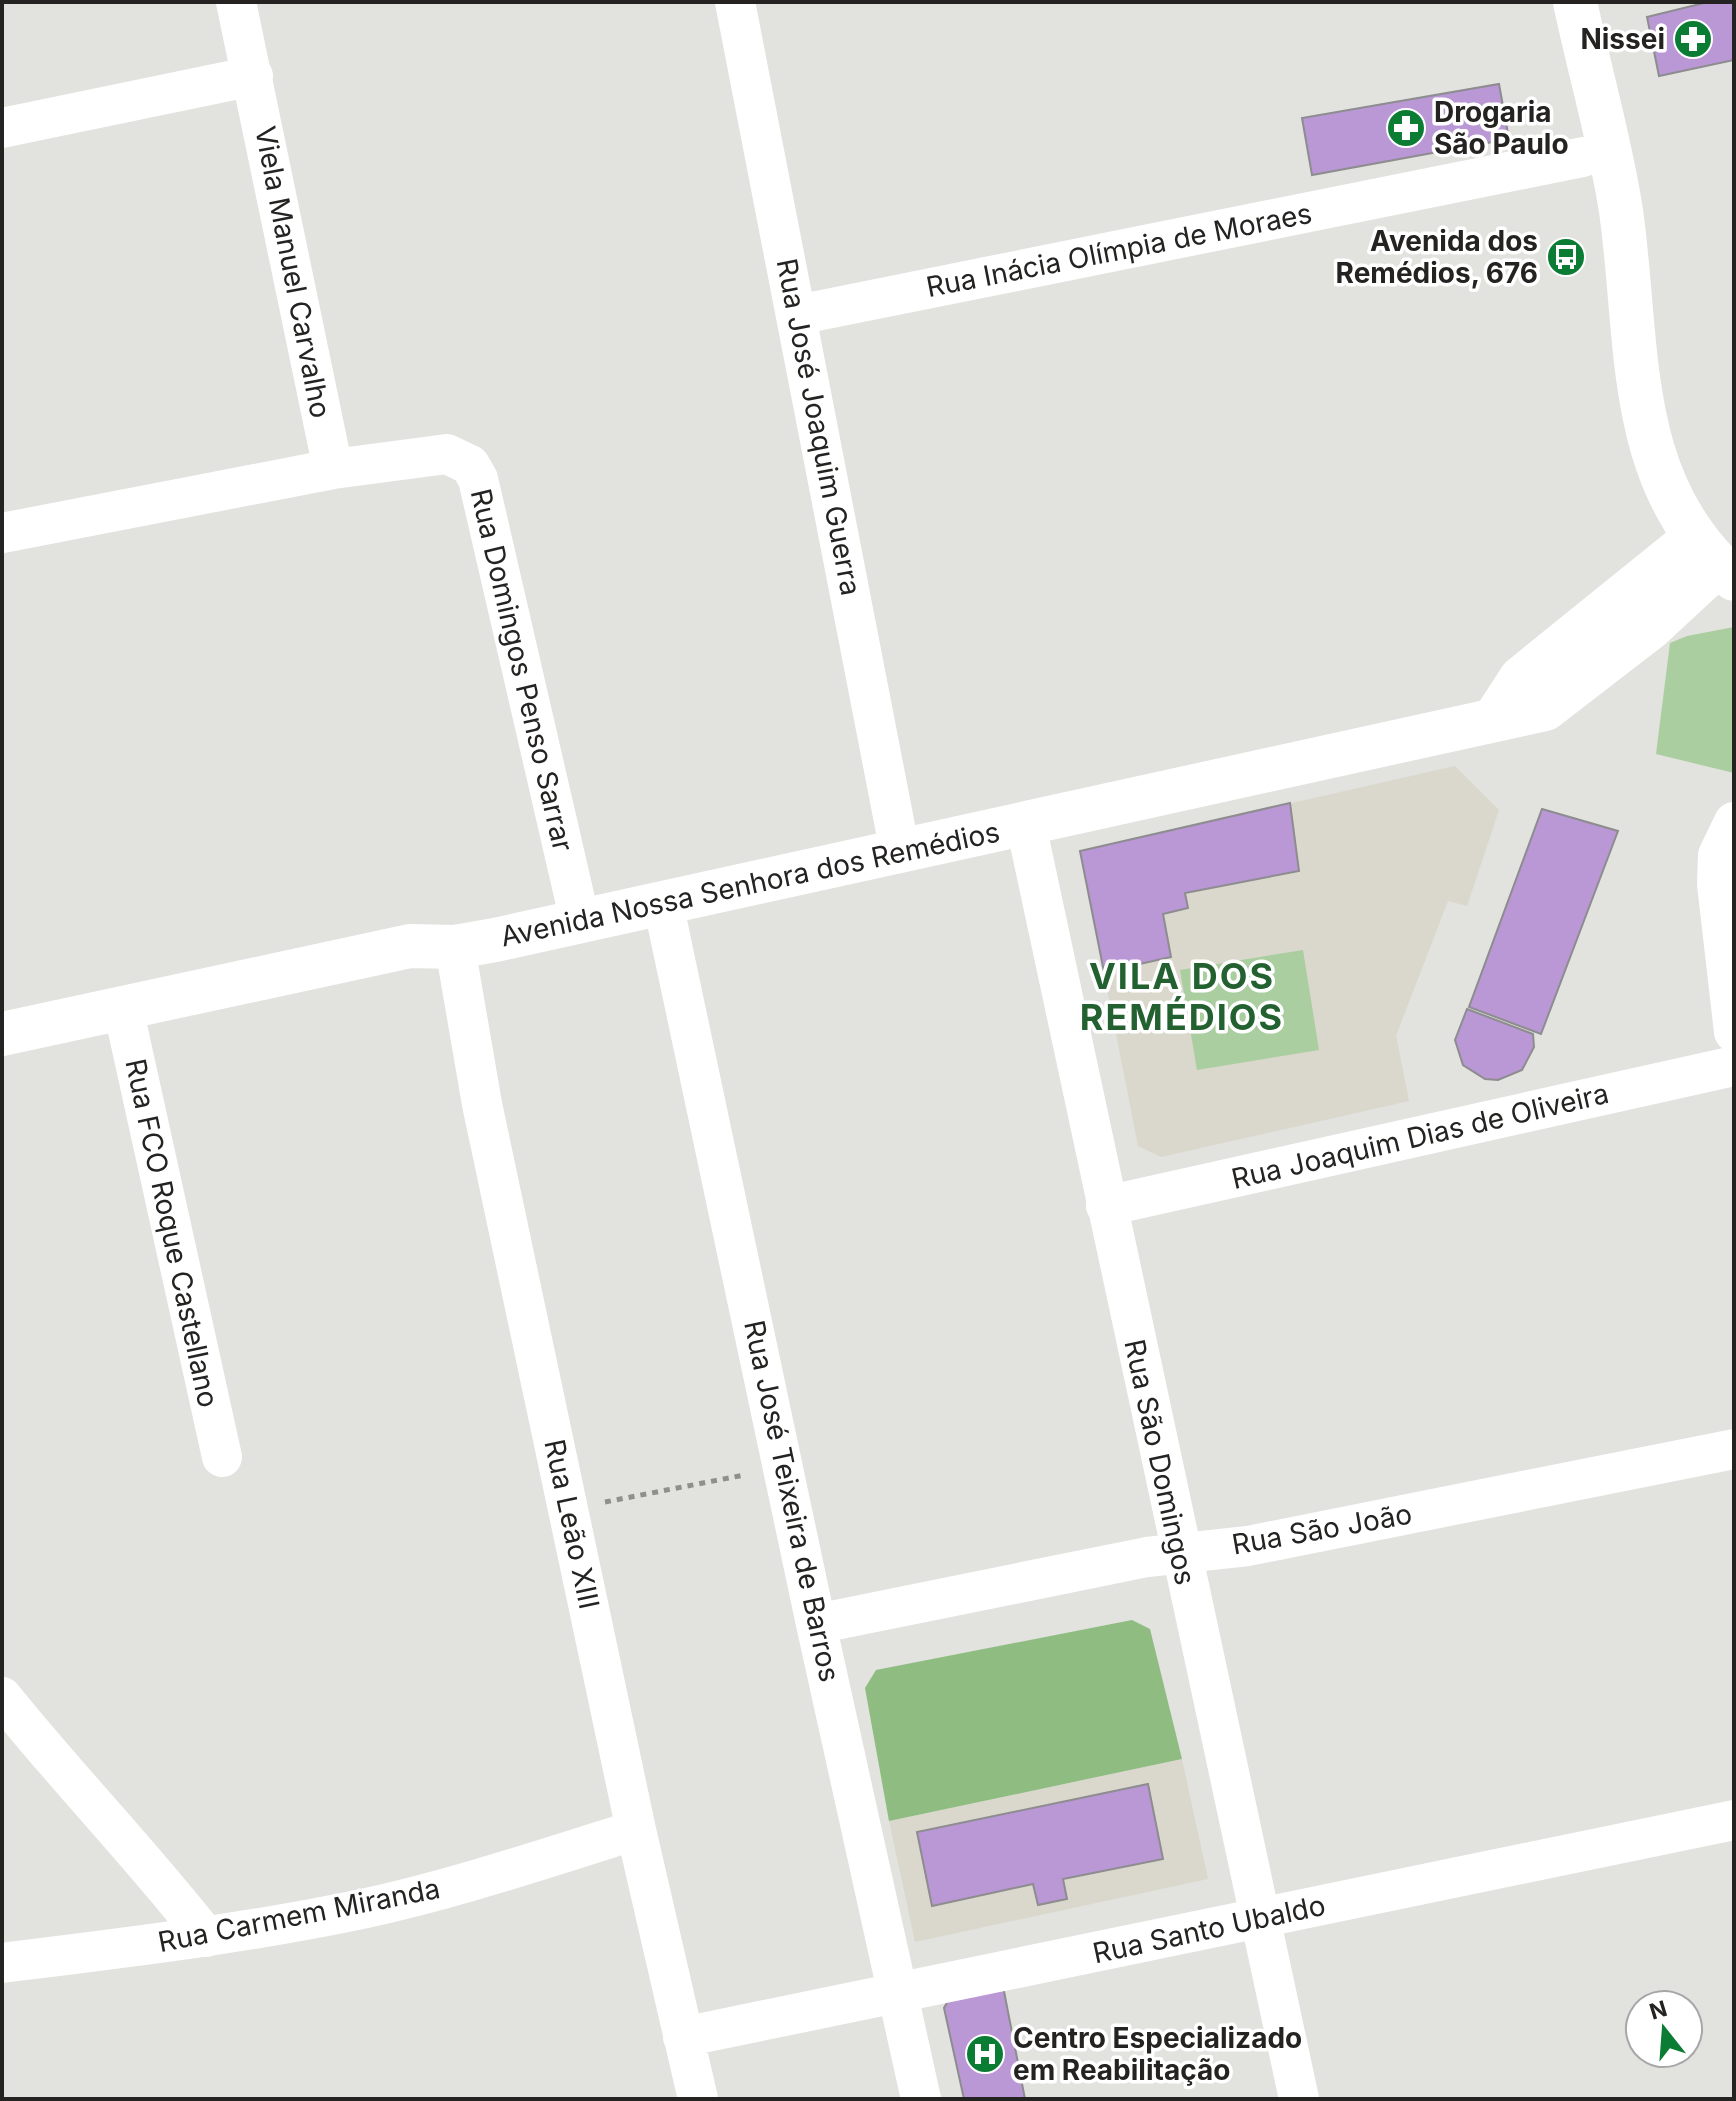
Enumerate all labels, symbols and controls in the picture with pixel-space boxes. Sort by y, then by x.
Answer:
pharmacy icon: Nissei [1672,18,1714,60]
place label: Nissei [1580,22,1665,56]
place label: Drogaria São Paulo [1434,95,1569,161]
pharmacy icon: Drogaria São Paulo [1385,107,1427,149]
street label: Viela Manuel Carvalho [248,123,338,421]
street label: Rua Inácia Olímpia de Moraes [923,196,1315,304]
place label: Avenida dos Remédios, 676 [1336,224,1538,290]
bus stop icon: Avenida dos Remédios, 676 [1545,236,1587,278]
street label: Rua José Joaquim Guerra [770,256,868,598]
street label: Rua Domingos Penso Sarrar [464,485,580,855]
street label: Avenida Nossa Senhora dos Remédios [497,814,1003,954]
district label: VILA DOS REMÉDIOS [1080,954,1284,1039]
street label: Rua FCO Roque Castellano [118,1056,226,1410]
street label: Rua Joaquim Dias de Oliveira [1228,1076,1612,1196]
street label: Rua José Teixeira de Barros [737,1317,847,1685]
street label: Rua São Domingos [1117,1336,1203,1588]
street label: Rua Leão XIII [537,1436,607,1612]
street label: Rua São João [1229,1496,1415,1562]
street label: Rua Carmem Miranda [155,1871,443,1959]
street label: Rua Santo Ubaldo [1090,1888,1328,1970]
north arrow [1624,1989,1704,2069]
text: N [1646,1995,1670,2025]
place label: Centro Especializado em Reabilitação [1013,2021,1302,2087]
hospital icon: Centro Especializado em Reabilitação [964,2033,1006,2075]

